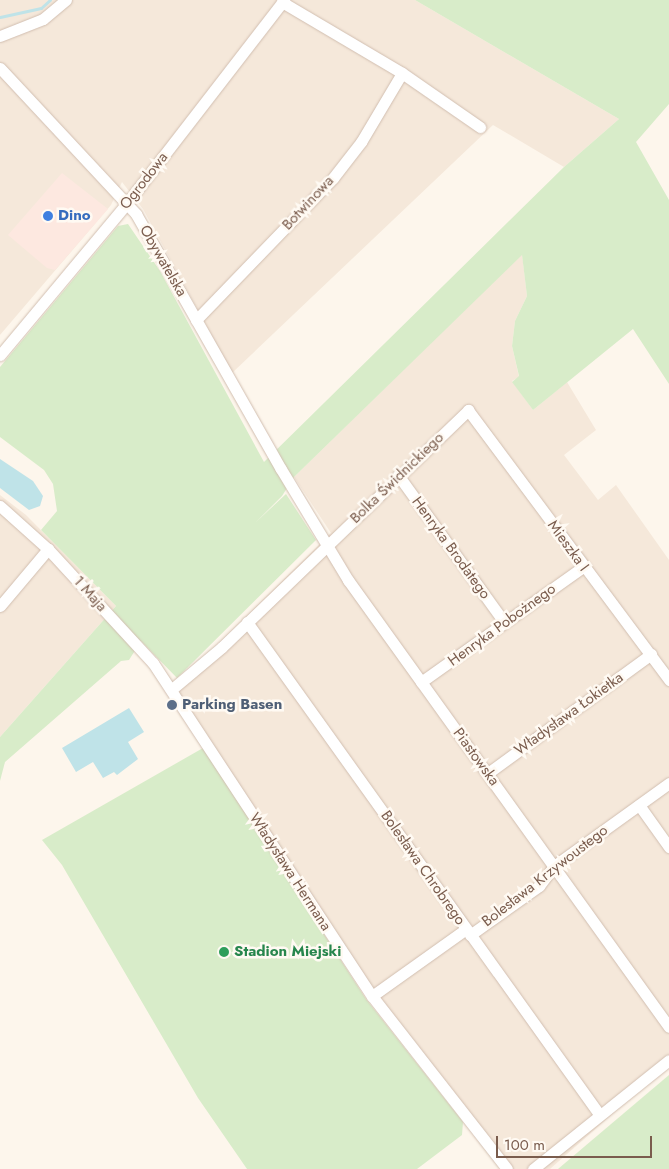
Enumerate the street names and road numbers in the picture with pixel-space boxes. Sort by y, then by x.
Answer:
street label: Ogrodowa [116,149,172,213]
street label: Botwinowa [278,172,338,234]
street label: Obywatelska [135,222,191,300]
street label: Bolka Świdnickiego [346,429,448,527]
street label: Henryka Brodatego [408,493,494,603]
street label: Mieszka I [543,517,593,575]
street label: 1 Maja [69,573,111,615]
street label: Henryka Pobożnego [445,580,559,670]
street label: Władysława Łokietka [511,669,627,759]
street label: Piastowska [449,725,503,789]
street label: Bolesława Chrobrego [377,807,469,929]
street label: Władysława Hermana [245,810,335,934]
street label: Bolesława Krzywoustego [479,821,611,931]

